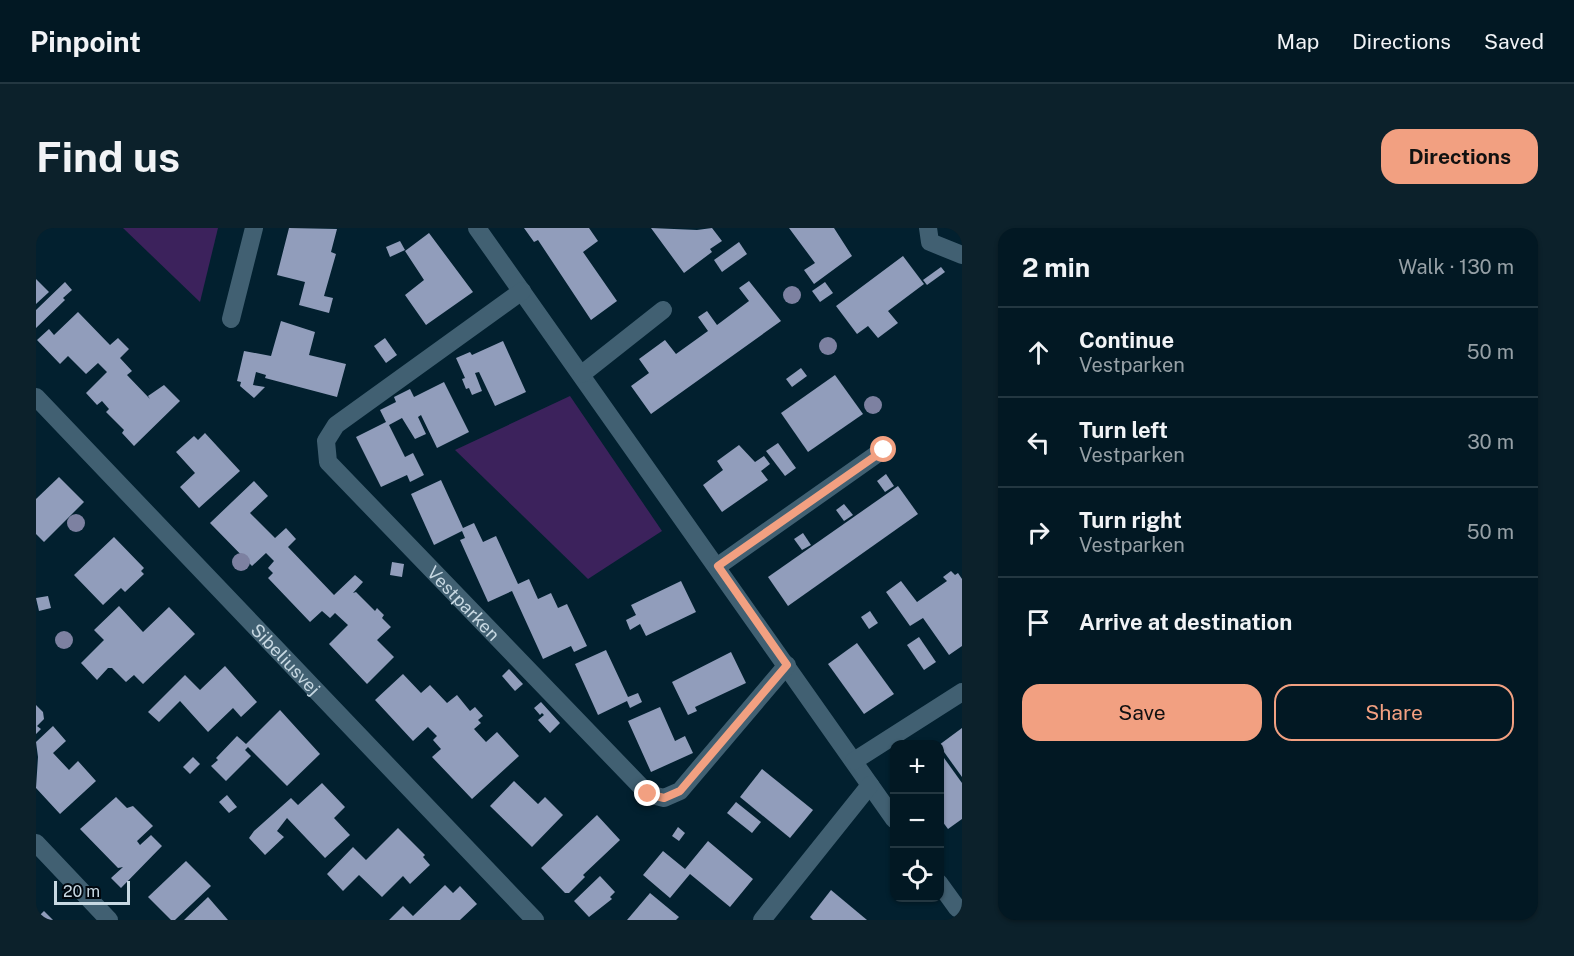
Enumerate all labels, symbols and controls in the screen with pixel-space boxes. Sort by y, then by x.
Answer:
text: Pinpoint [30,25,141,58]
text: Map [1277,29,1319,54]
text: Directions [1352,29,1451,54]
text: Saved [1484,29,1544,54]
button: Directions [1381,129,1538,184]
text: Find us [36,132,180,181]
text: 2 min [1022,252,1090,283]
text: Walk · 130 m [1398,255,1514,279]
text: Continue [1079,327,1174,353]
icon: ahead [1022,336,1055,369]
text: 50 m [1467,340,1514,364]
text: Vestparken [1079,353,1185,377]
text: Turn left [1079,417,1168,443]
icon: left [1022,426,1055,459]
text: 30 m [1467,430,1514,454]
route start [870,436,896,462]
text: Vestparken [1079,443,1185,467]
text: Turn right [1079,507,1182,533]
icon: right [1022,516,1055,549]
text: 50 m [1467,520,1514,544]
text: Vestparken [1079,533,1185,557]
street label: Vestparken [423,561,504,645]
icon: arrive [1022,606,1055,639]
text: Arrive at destination [1079,609,1292,635]
street label: Sibeliusvej [247,619,325,699]
button: Save [1022,684,1262,741]
button: Share [1274,684,1514,741]
map controls [890,740,944,902]
button: + [890,740,944,794]
route end [634,780,660,806]
button: − [890,794,944,848]
button: locate [890,848,944,902]
scale bar [54,878,130,906]
text: 20 m [63,882,100,901]

